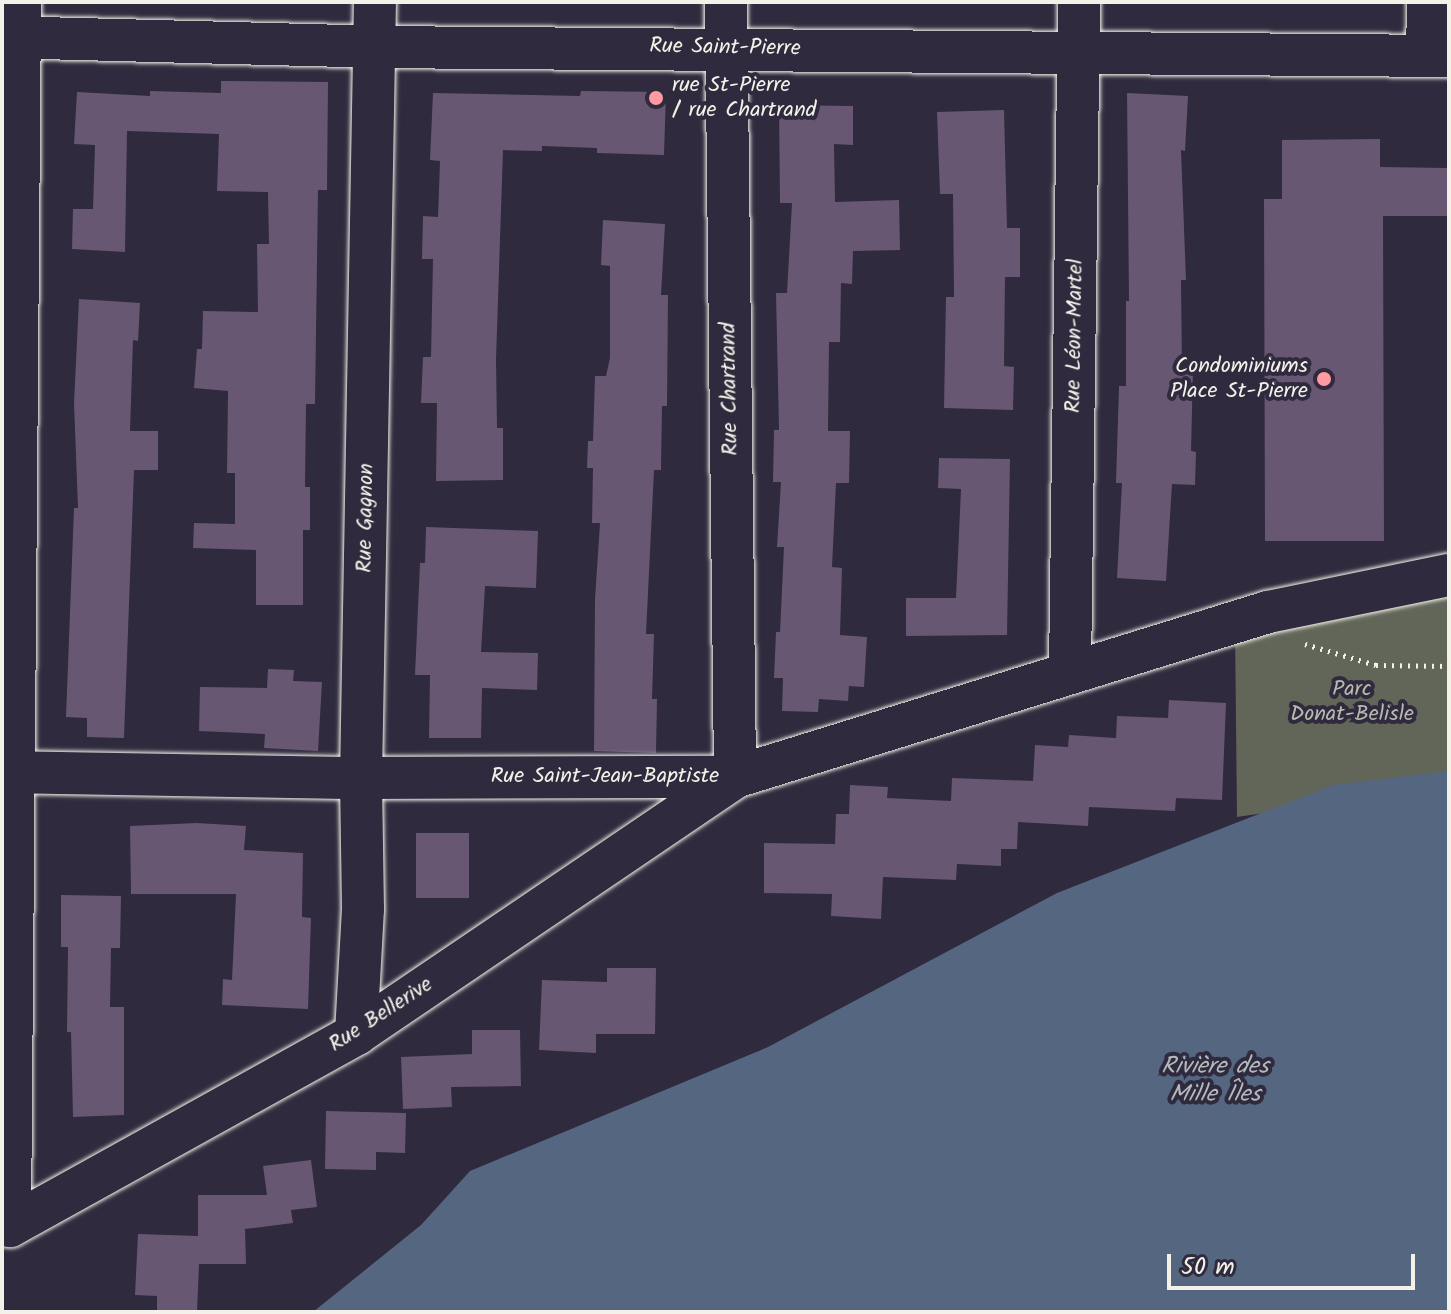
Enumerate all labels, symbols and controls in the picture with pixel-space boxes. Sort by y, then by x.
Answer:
street label: Rue Saint-Pierre [649,33,801,63]
place label: rue St-Pierre / rue Chartrand [672,72,817,124]
marker: rue St-Pierre / rue Chartrand [647,89,665,107]
street label: Rue Léon-Martel [1060,259,1090,413]
street label: Rue Chartrand [716,322,744,456]
place label: Condominiums Place St-Pierre [1170,353,1308,404]
marker: Condominiums Place St-Pierre [1315,370,1333,388]
street label: Rue Gagnon [352,463,380,573]
park label: Parc Donat-Belisle [1290,676,1414,728]
street label: Rue Saint-Jean-Baptiste [491,764,719,790]
street label: Rue Bellerive [324,972,438,1058]
water label: Rivière des Mille Îles [1161,1053,1269,1109]
scale bar [1171,1238,1419,1288]
text: 50 m [1181,1248,1235,1287]

